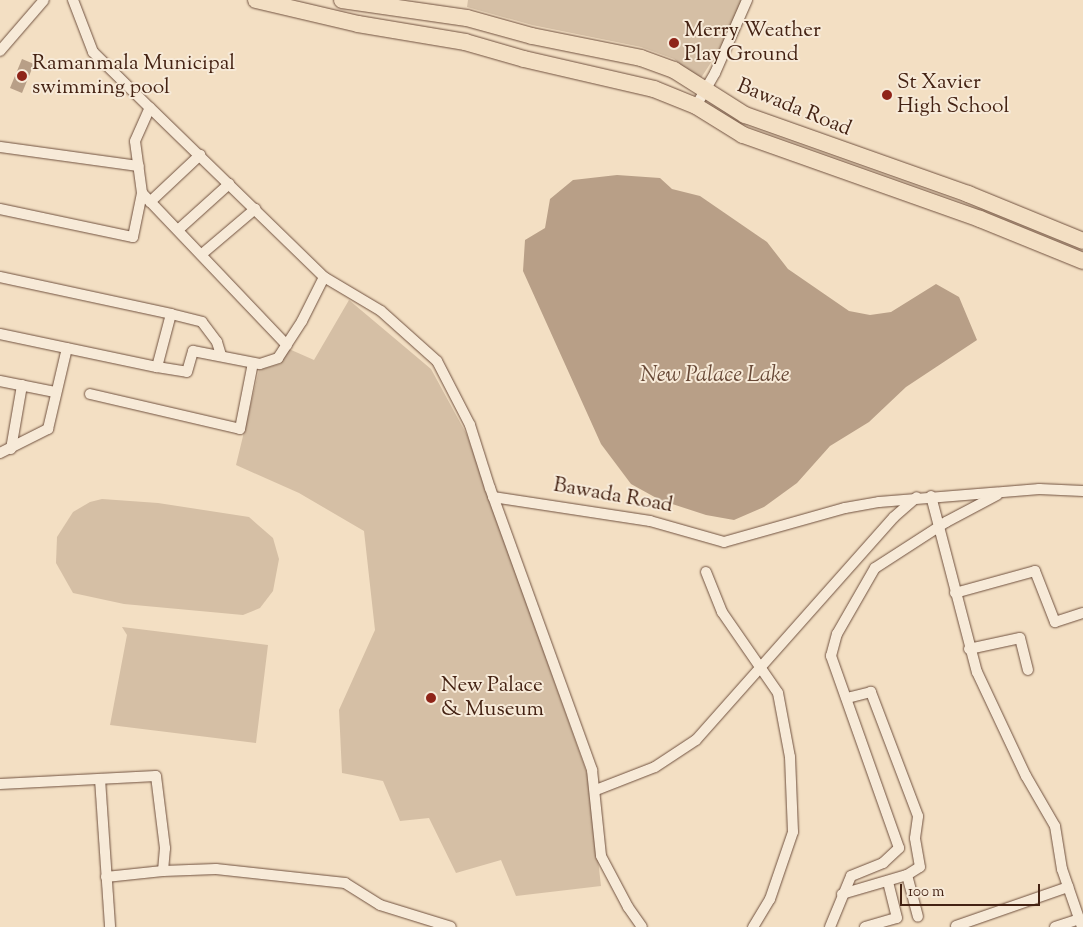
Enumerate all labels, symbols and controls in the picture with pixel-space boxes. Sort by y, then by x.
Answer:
place label: Merry Weather Play Ground [684,18,821,68]
marker: Merry Weather Play Ground [668,37,680,49]
place label: Ramanmala Municipal swimming pool [32,51,235,101]
marker: Ramanmala Municipal swimming pool [16,70,28,82]
place label: St Xavier High School [897,70,1009,120]
street label: Bawada Road [733,74,855,142]
marker: St Xavier High School [881,89,893,101]
water label: New Palace Lake [640,364,790,390]
street label: Bawada Road [551,473,675,519]
place label: New Palace & Museum [441,673,544,723]
marker: New Palace & Museum [425,692,437,704]
scale bar [903,874,1043,906]
text: 100 m [908,882,944,903]

